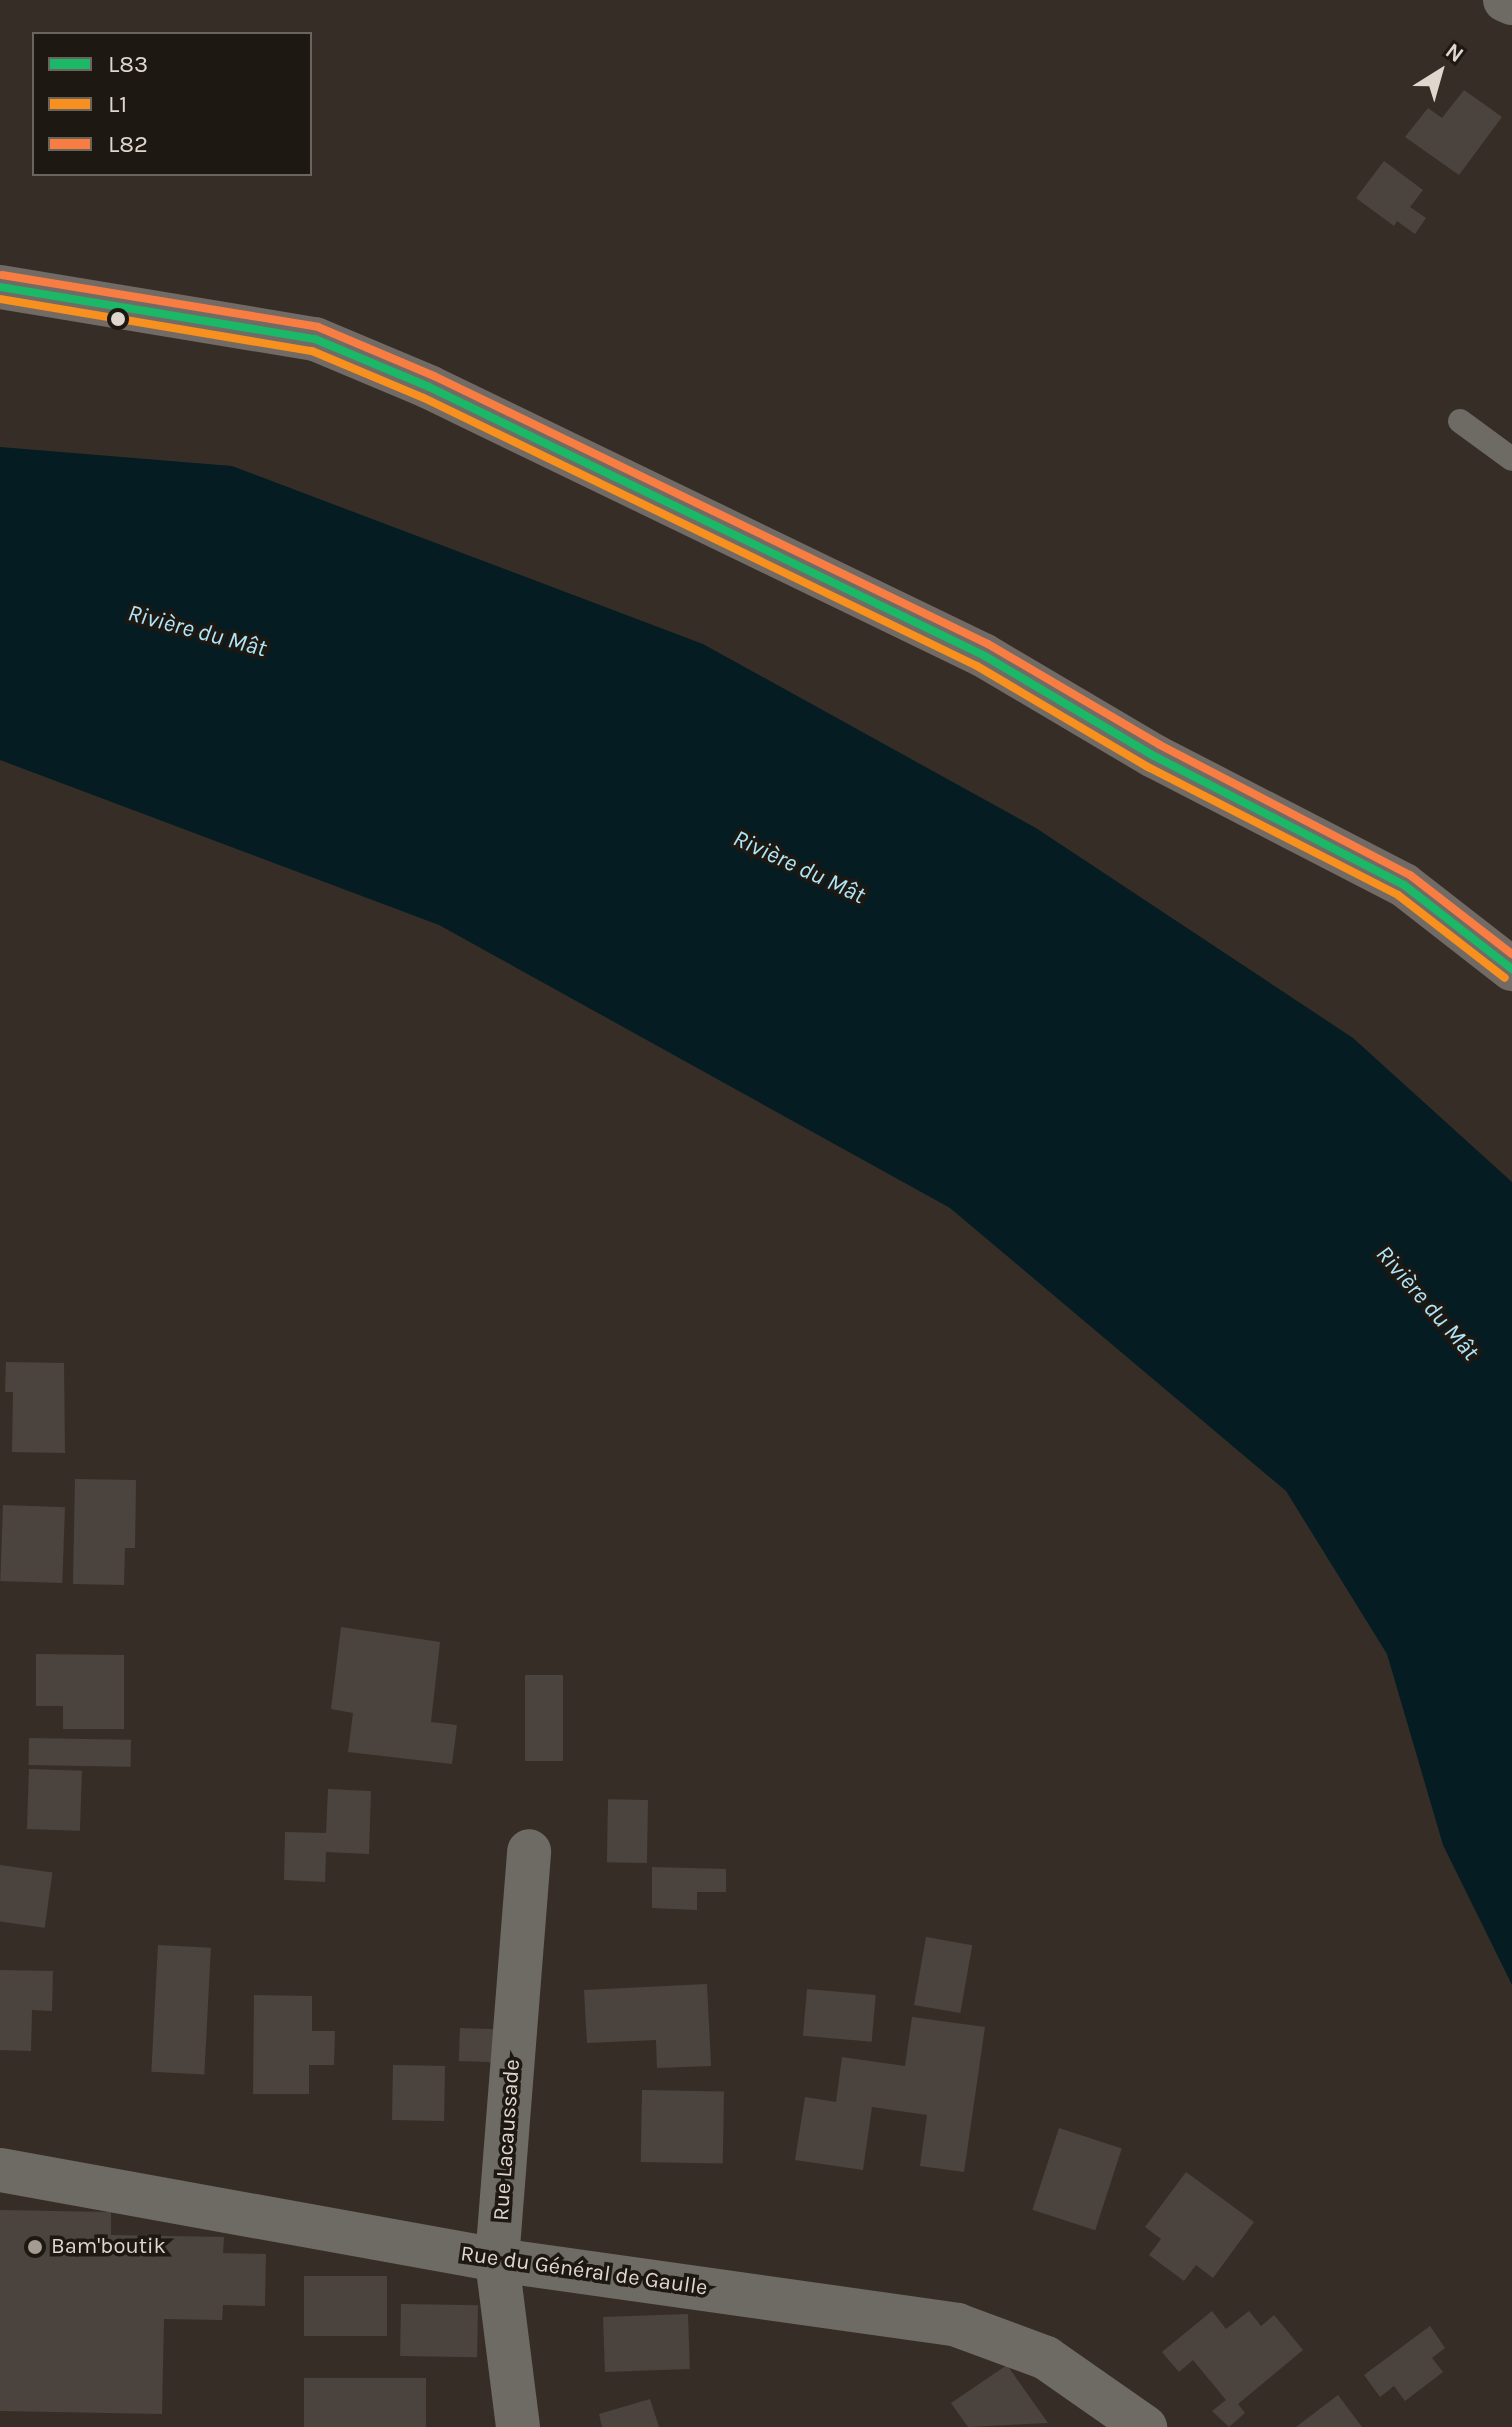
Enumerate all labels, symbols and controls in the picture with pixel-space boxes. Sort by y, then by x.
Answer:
legend [32,32,312,176]
north arrow [1400,32,1480,112]
text: N [1440,38,1469,68]
text: L83 [108,50,148,78]
text: L1 [108,90,127,118]
text: L82 [108,130,148,158]
unlabelled marker [110,311,126,327]
water label: Rivière du Mât [125,599,269,663]
water label: Rivière du Mât [728,824,870,910]
water label: Rivière du Mât [1369,1240,1485,1366]
street label: Rue Lacaussade [488,2058,526,2222]
place label: Bam'boutik [51,2234,166,2260]
marker: Bam'boutik [26,2238,44,2256]
street label: Rue du Général de Gaulle [459,2241,709,2301]

